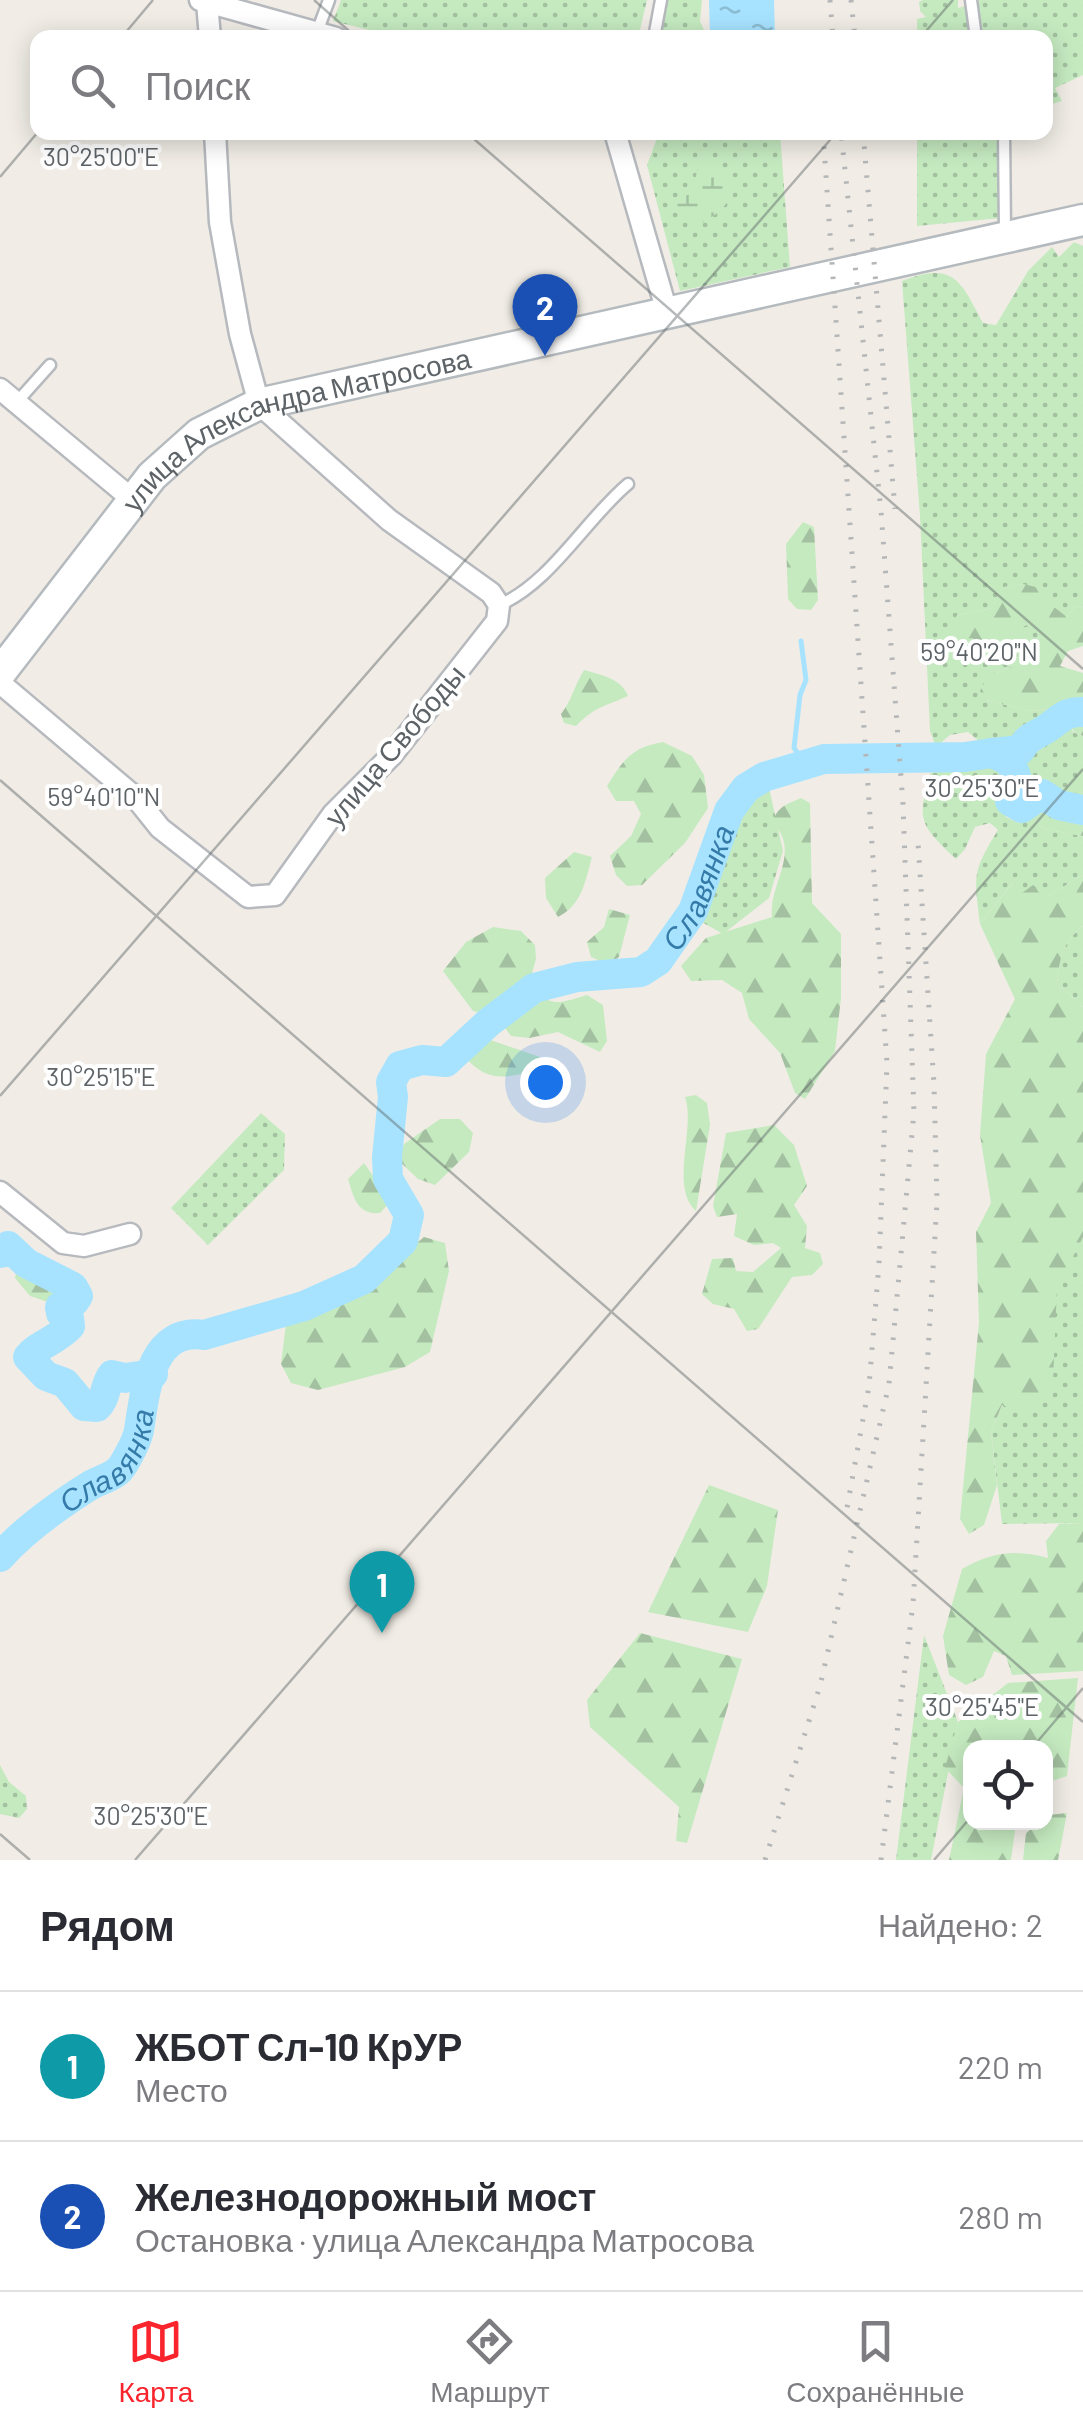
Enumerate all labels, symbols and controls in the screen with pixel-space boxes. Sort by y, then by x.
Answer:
search box [30,30,1053,140]
icon: search [65,58,120,113]
text: Поиск [145,62,250,108]
text: 30°25'00"E [43,141,159,171]
pin: 2 [512,274,578,356]
street label: улица Александра Матросова [114,340,474,518]
text: 59°40'20"N [920,636,1038,666]
street label: улица Свободы [317,657,471,833]
text: 30°25'30"E [925,772,1039,802]
text: 59°40'10"N [48,781,160,811]
water label: Славянка [654,820,741,957]
your location [520,1057,571,1108]
text: 30°25'15"E [46,1061,156,1091]
water label: Славянка [52,1406,160,1519]
pin: 1 [350,1550,414,1633]
text: 30°25'45"E [925,1691,1039,1721]
map controls [963,1740,1053,1830]
button: locate [963,1740,1053,1830]
text: 30°25'30"E [94,1800,208,1830]
text: Рядом [40,1899,175,1949]
text: Найдено: 2 [878,1905,1043,1943]
text: ЖБОТ Сл-10 КрУР [135,2023,462,2069]
text: 1 [67,2047,78,2085]
text: 220 m [958,2047,1043,2085]
text: Место [135,2070,228,2108]
text: Железнодорожный мост [135,2173,596,2219]
text: 2 [64,2197,81,2235]
text: 280 m [958,2197,1043,2235]
text: Остановка · улица Александра Матросова [135,2220,754,2258]
tab: Карта [118,2314,193,2409]
tab: Маршрут [430,2314,549,2409]
tab: Сохранённые [786,2314,965,2409]

